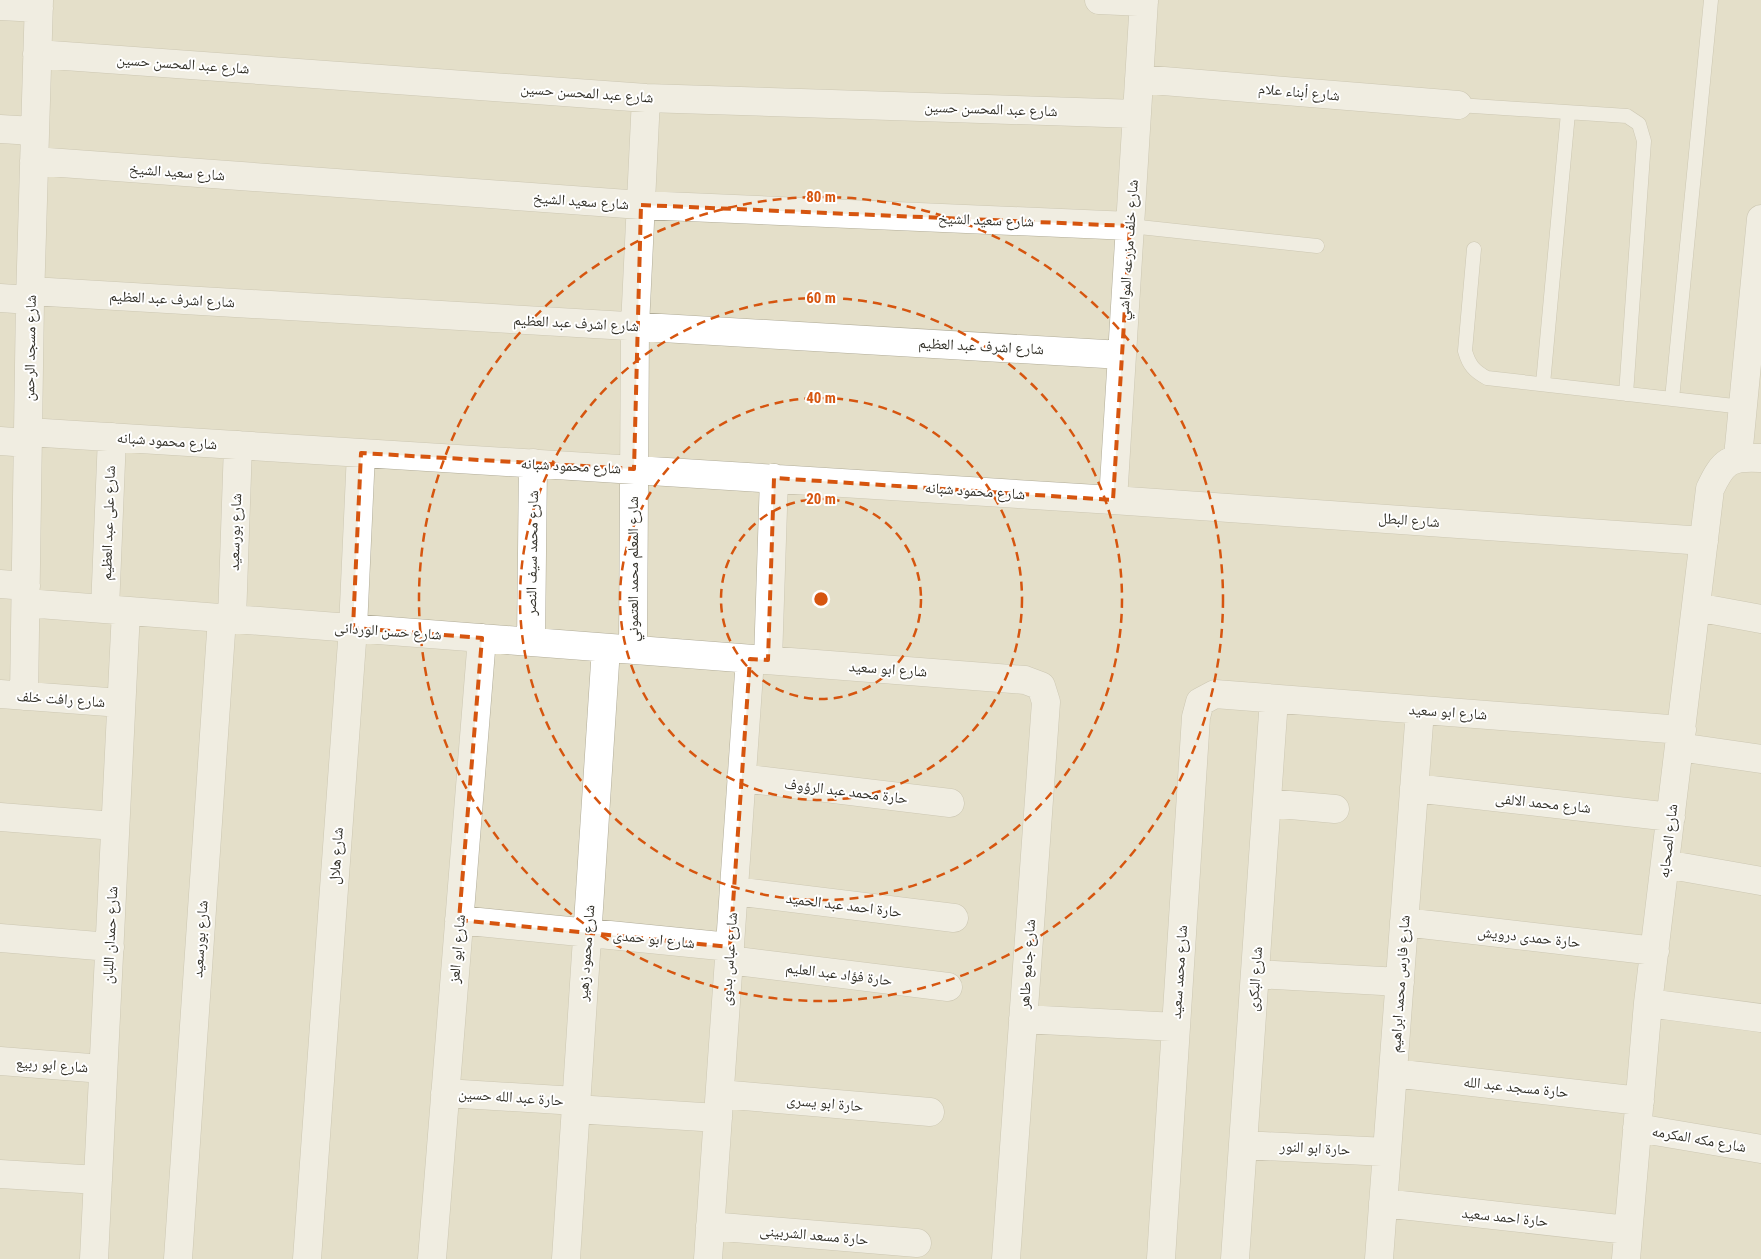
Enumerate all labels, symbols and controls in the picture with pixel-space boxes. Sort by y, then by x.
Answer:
street label: شارع عبد المحسن حسين [116,50,250,79]
street label: شارع عبد المحسن حسين [520,79,654,108]
street label: شارع أبناء علام [1257,79,1341,106]
street label: شارع عبد المحسن حسين [924,98,1058,121]
street label: شارع سعيد الشيخ [128,160,226,185]
street label: شارع خلف مزرعه المواشي [1114,179,1145,321]
text: 80 m [806,188,836,206]
street label: شارع سعيد الشيخ [532,189,630,214]
street label: شارع سعيد الشيخ [938,209,1034,232]
street label: شارع اشرف عبد العظيم [109,287,235,312]
text: 60 m [806,289,836,307]
street label: شارع مسجد الرحمن [20,294,41,401]
street label: شارع اشرف عبد العظيم [513,311,639,336]
street label: شارع اشرف عبد العظيم [918,334,1044,359]
text: 40 m [806,389,836,407]
street label: شارع محمود شبانه [116,429,218,454]
street label: شارع محمود شبانه [520,454,622,479]
street label: شارع على عبد العظيم [97,465,120,581]
street label: شارع محمود شبانه [924,479,1026,504]
street label: شارع محمد سيف النصر [522,490,543,617]
text: 20 m [806,490,836,508]
street label: شارع بورسعيد [225,493,246,571]
street label: شارع المعلم محمد العتموني [624,496,645,642]
street label: شارع البطل [1378,509,1440,532]
centre of rings [812,590,830,608]
street label: شارع حسن الوردانى [334,618,442,645]
street label: شارع ابو سعيد [848,657,928,682]
street label: شارع رافت خلف [16,687,106,712]
street label: شارع ابو سعيد [1408,700,1488,725]
street label: حارة محمد عبد الرؤوف [783,774,909,808]
street label: شارع محمد الالفى [1494,789,1592,818]
street label: شارع الصحابه [1654,803,1683,879]
street label: شارع هلال [325,826,348,885]
street label: شارع حمدان اللبان [98,885,123,984]
street label: حارة احمد عبد الحميد [785,889,903,921]
street label: شارع بورسعيد [188,900,213,978]
street label: شارع محمود زهير [574,904,599,1003]
street label: شارع عباس بدوى [717,911,742,1007]
street label: شارع ابو العز [445,914,470,985]
street label: شارع فارس محمد ابراهيم [1386,914,1415,1054]
street label: شارع جامع طاهر [1015,918,1040,1011]
street label: حارة حمدى درويش [1476,923,1582,952]
street label: شارع محمد سعيد [1167,924,1192,1020]
street label: شارع ابو حمدى [612,926,696,953]
street label: شارع البكرى [1244,946,1267,1012]
street label: حارة فؤاد عبد العليم [784,959,894,991]
street label: شارع ابو ربيع [15,1053,89,1078]
street label: حارة مسجد عبد الله [1462,1073,1570,1102]
street label: حارة عبد الله حسين [458,1084,565,1111]
street label: حارة ابو يسرى [786,1091,865,1116]
street label: شارع مكه المكرمه [1650,1122,1748,1157]
street label: حارة ابو النور [1278,1137,1351,1159]
street label: حارة احمد سعيد [1461,1203,1550,1231]
street label: حارة مسعد الشربينى [759,1221,870,1250]

